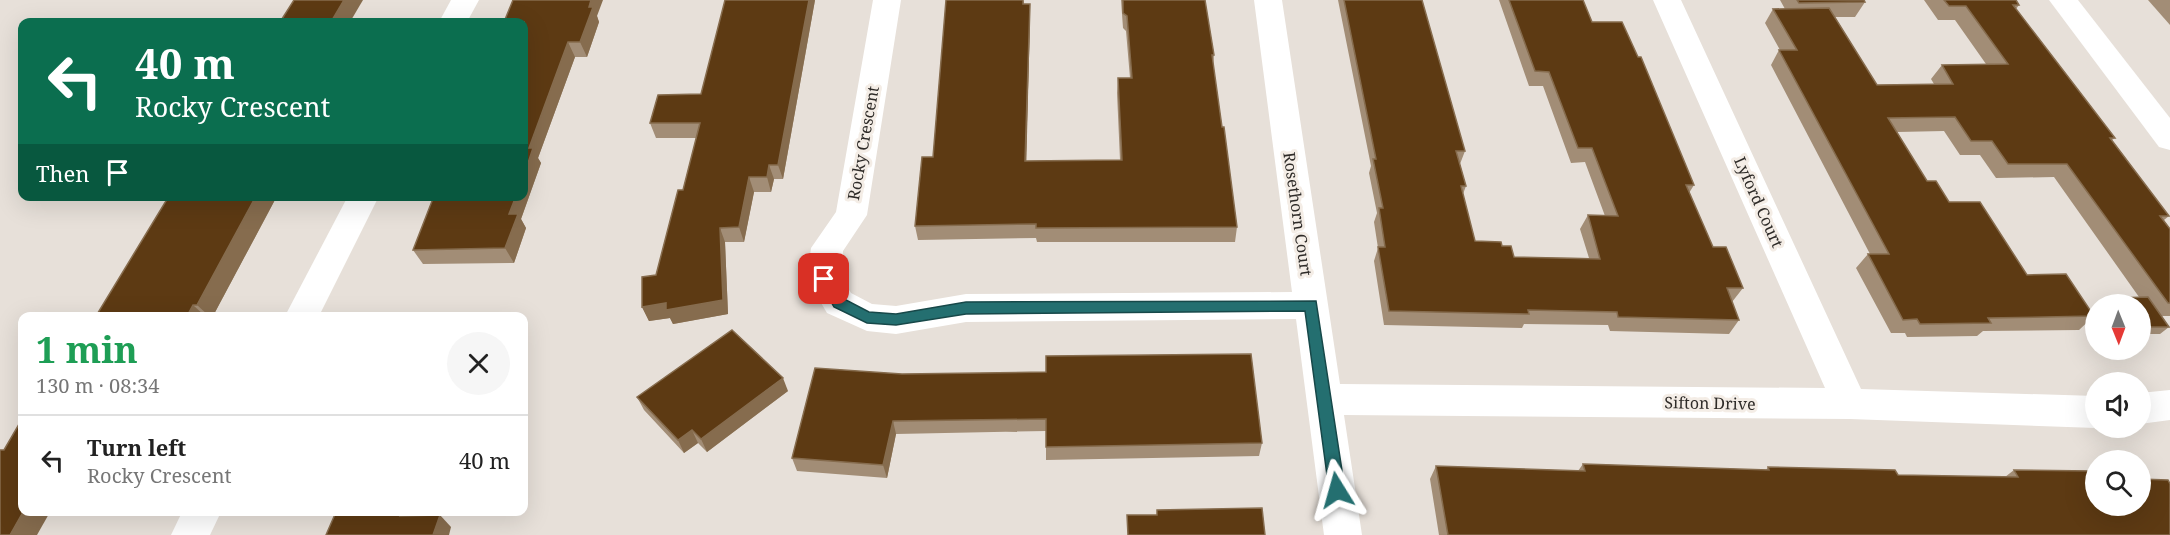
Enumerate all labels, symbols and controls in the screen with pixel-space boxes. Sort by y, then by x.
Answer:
text: 40 m [135,34,235,91]
icon: left [36,42,114,120]
street label: Rocky Crescent [842,84,884,202]
text: Rocky Crescent [135,88,330,125]
street label: Rosethorn Court [1278,151,1318,278]
street label: Lyford Court [1729,153,1789,251]
icon: arrive [101,156,134,189]
text: Then [36,158,89,188]
pin [798,253,849,304]
icon: arrive [807,262,840,295]
north arrow [2085,294,2151,360]
map controls [2085,294,2151,516]
text: 1 min [36,325,138,374]
button: close [447,332,510,395]
text: 130 m · 08:34 [36,372,159,399]
button: sound [2085,372,2151,438]
street label: Sifton Drive [1664,391,1756,415]
text: Turn left [87,432,186,462]
icon: left [36,444,69,477]
text: 40 m [459,445,510,475]
button: search [2085,450,2151,516]
position arrow [1305,458,1369,522]
text: Rocky Crescent [87,462,232,489]

